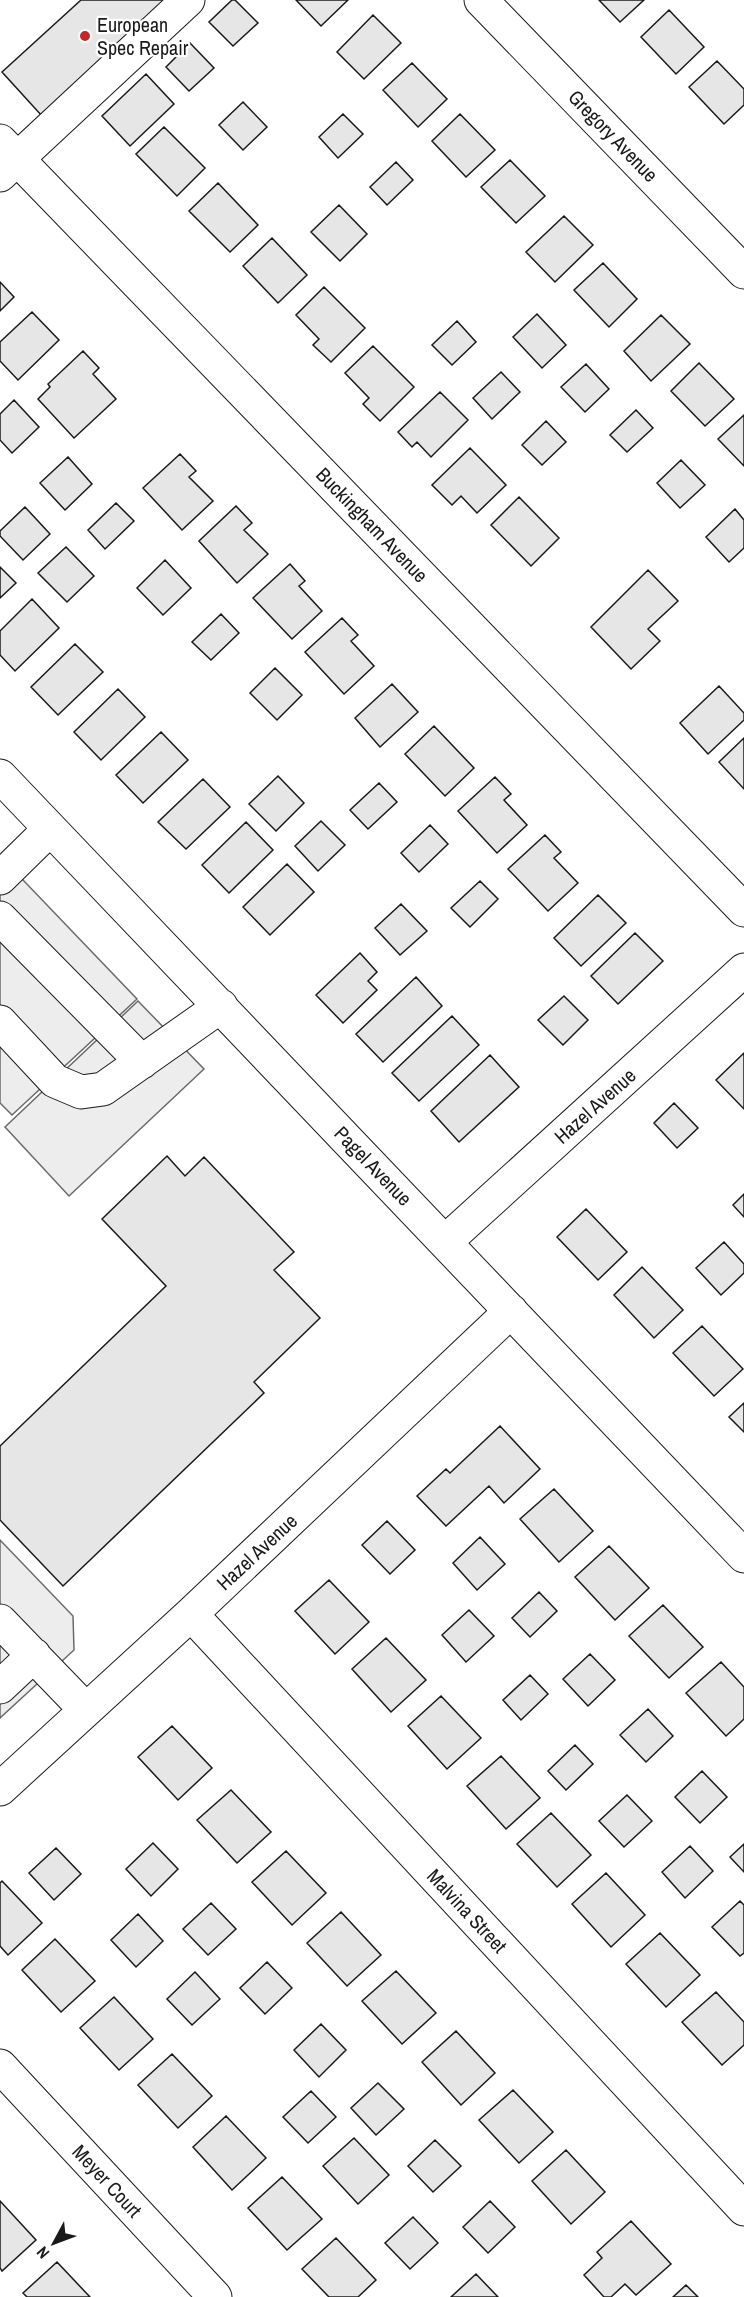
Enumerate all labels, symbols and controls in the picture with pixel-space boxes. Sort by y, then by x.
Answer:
place label: European Spec Repair [97,11,189,61]
marker: European Spec Repair [78,29,92,43]
street label: Gregory Avenue [563,84,664,188]
street label: Buckingham Avenue [310,461,434,588]
street label: Hazel Avenue [548,1062,641,1149]
street label: Pagel Avenue [329,1120,418,1211]
street label: Hazel Avenue [211,1507,303,1596]
street label: Malvina Street [421,1863,514,1959]
street label: Meyer Court [67,2138,148,2223]
north arrow [24,2213,84,2273]
text: N [31,2242,54,2264]

